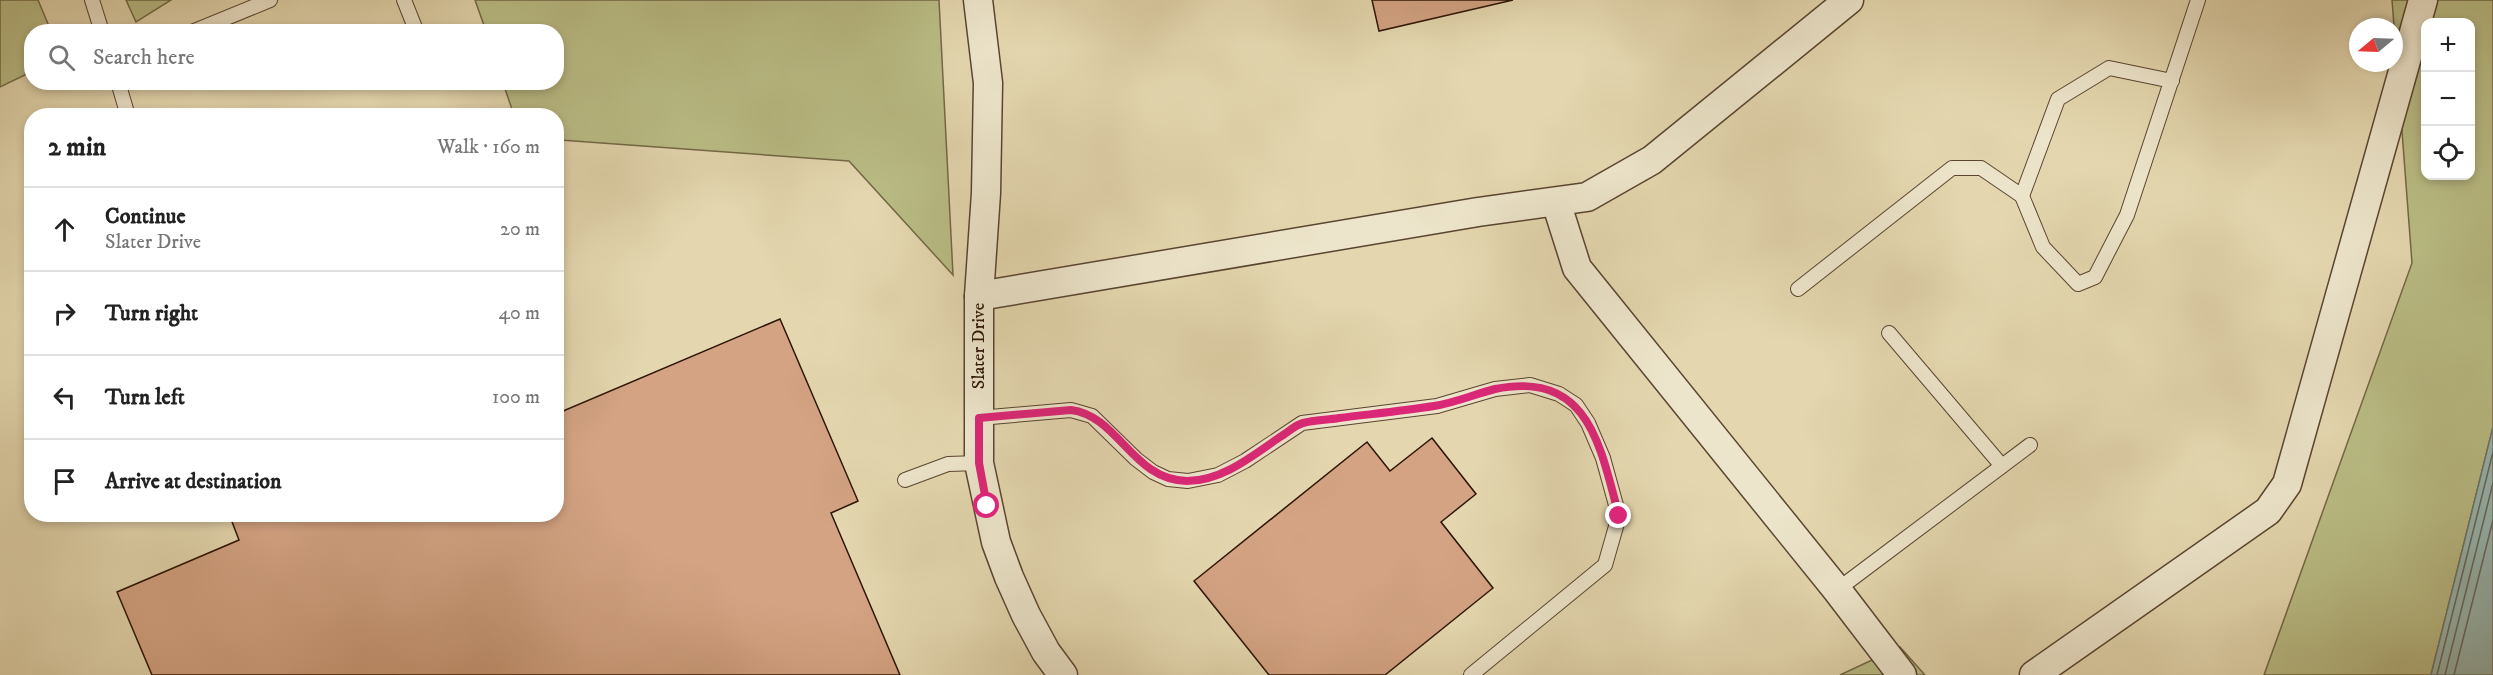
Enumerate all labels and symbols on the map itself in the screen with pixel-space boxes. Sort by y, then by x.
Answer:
north arrow [2349,18,2403,72]
street label: Slater Drive [968,303,990,389]
route start [973,492,999,518]
route end [1605,502,1631,528]

